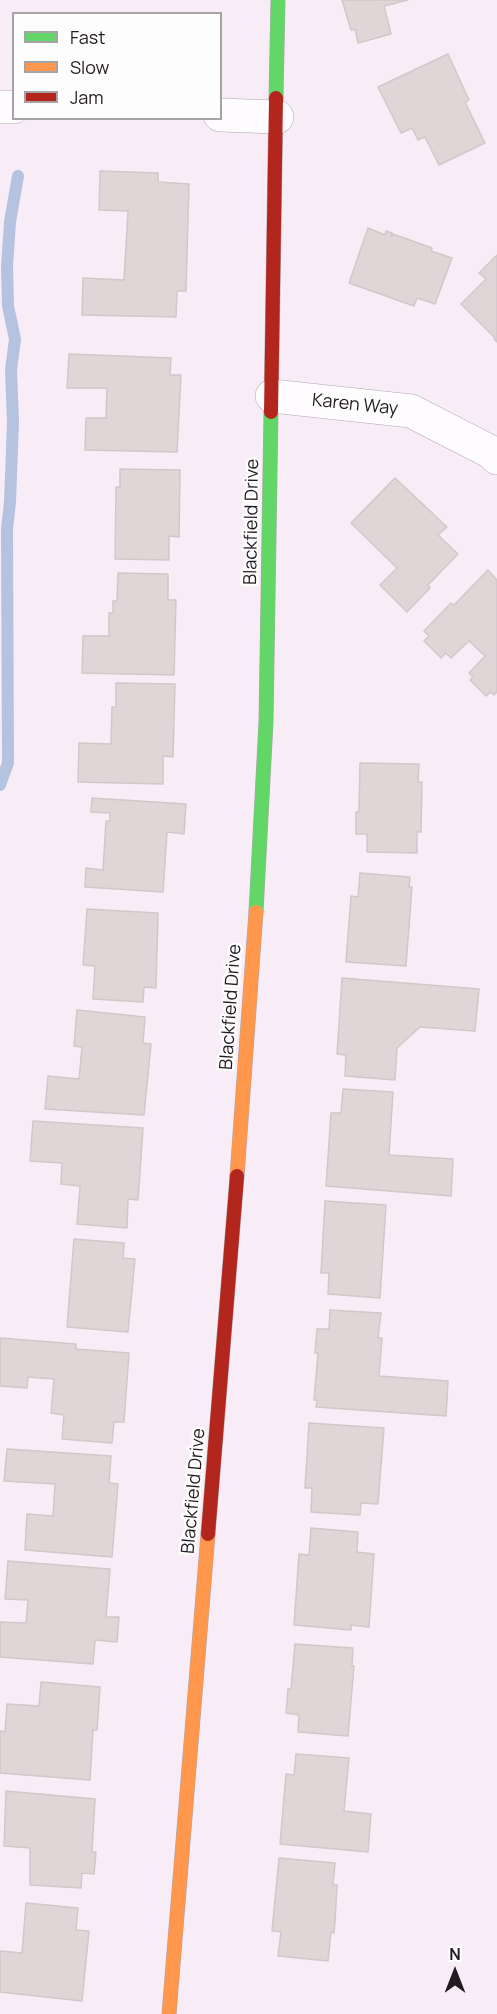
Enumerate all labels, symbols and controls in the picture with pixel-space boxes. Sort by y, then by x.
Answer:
legend [12,12,222,120]
text: Fast [70,25,105,49]
text: Slow [70,55,109,79]
text: Jam [70,85,104,109]
street label: Karen Way [311,390,399,420]
street label: Blackfield Drive [240,459,264,585]
street label: Blackfield Drive [216,943,246,1071]
street label: Blackfield Drive [178,1427,210,1555]
north arrow [425,1942,485,2002]
text: N [449,1943,461,1965]

